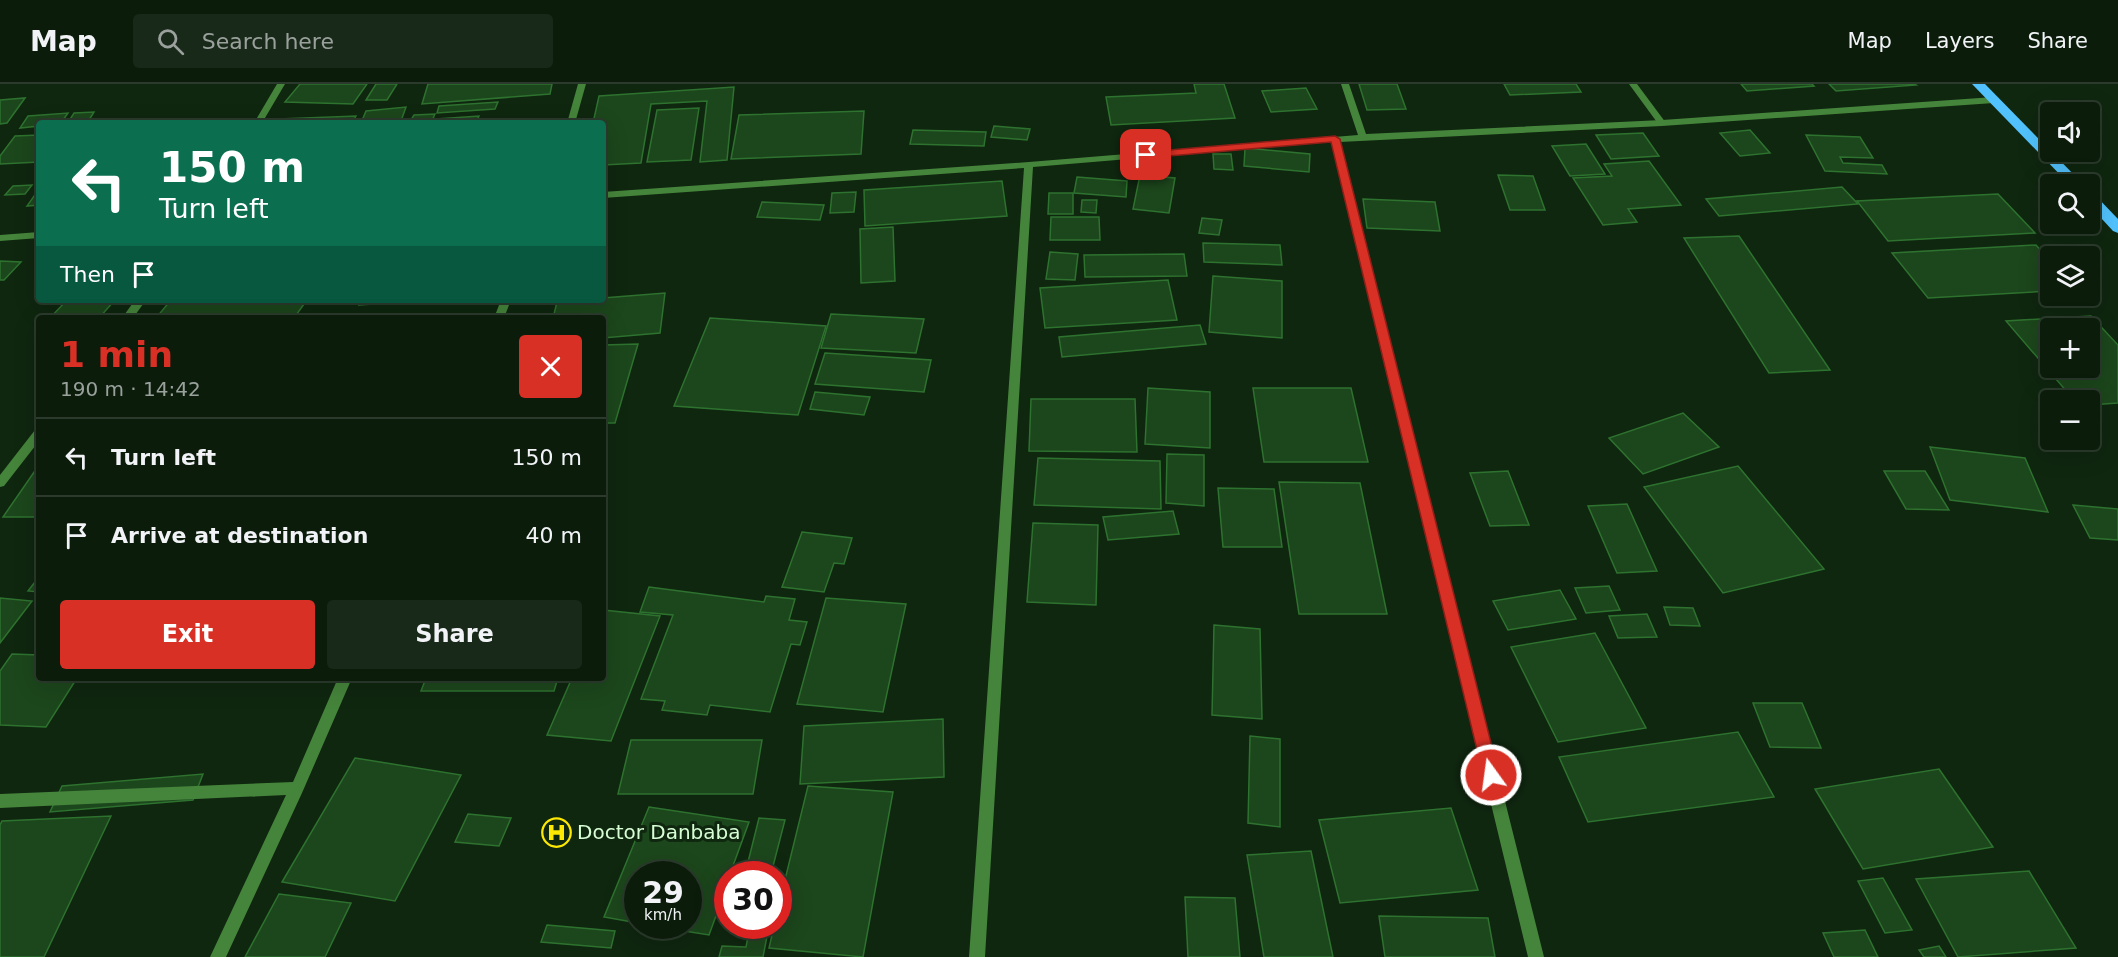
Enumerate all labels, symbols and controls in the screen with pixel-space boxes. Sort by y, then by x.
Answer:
search box [133,14,553,68]
text: Map [30,25,97,58]
icon: search [154,25,187,58]
text: Search here [202,29,334,54]
text: Map [1848,29,1892,53]
text: Layers [1925,29,1994,53]
text: Share [2027,29,2088,53]
map controls [2040,102,2100,450]
button: sound [2040,102,2100,162]
pin [1120,129,1171,180]
icon: arrive [1129,138,1162,171]
text: 150 m [159,143,305,192]
icon: left [60,144,138,222]
button: search [2040,174,2100,234]
text: Turn left [159,193,269,224]
button: layers [2040,246,2100,306]
icon: arrive [127,258,160,291]
text: Then [60,262,115,287]
button: + [2040,318,2100,378]
text: 1 min [60,334,173,375]
button: close [519,335,582,398]
text: 190 m · 14:42 [60,377,201,401]
button: − [2040,390,2100,450]
icon: left [60,441,93,474]
text: Turn left [111,445,216,470]
text: 150 m [512,445,582,470]
icon: arrive [60,519,93,552]
text: Arrive at destination [111,523,368,548]
text: 40 m [526,523,582,548]
button: Exit [60,600,315,669]
button: Share [327,600,582,669]
position arrow [1459,743,1523,807]
hospital icon: Doctor Danbaba [540,816,572,848]
place label: Doctor Danbaba [577,820,741,844]
speed limit sign: 30 [714,861,792,939]
text: 29 [642,875,684,910]
text: km/h [644,906,682,924]

